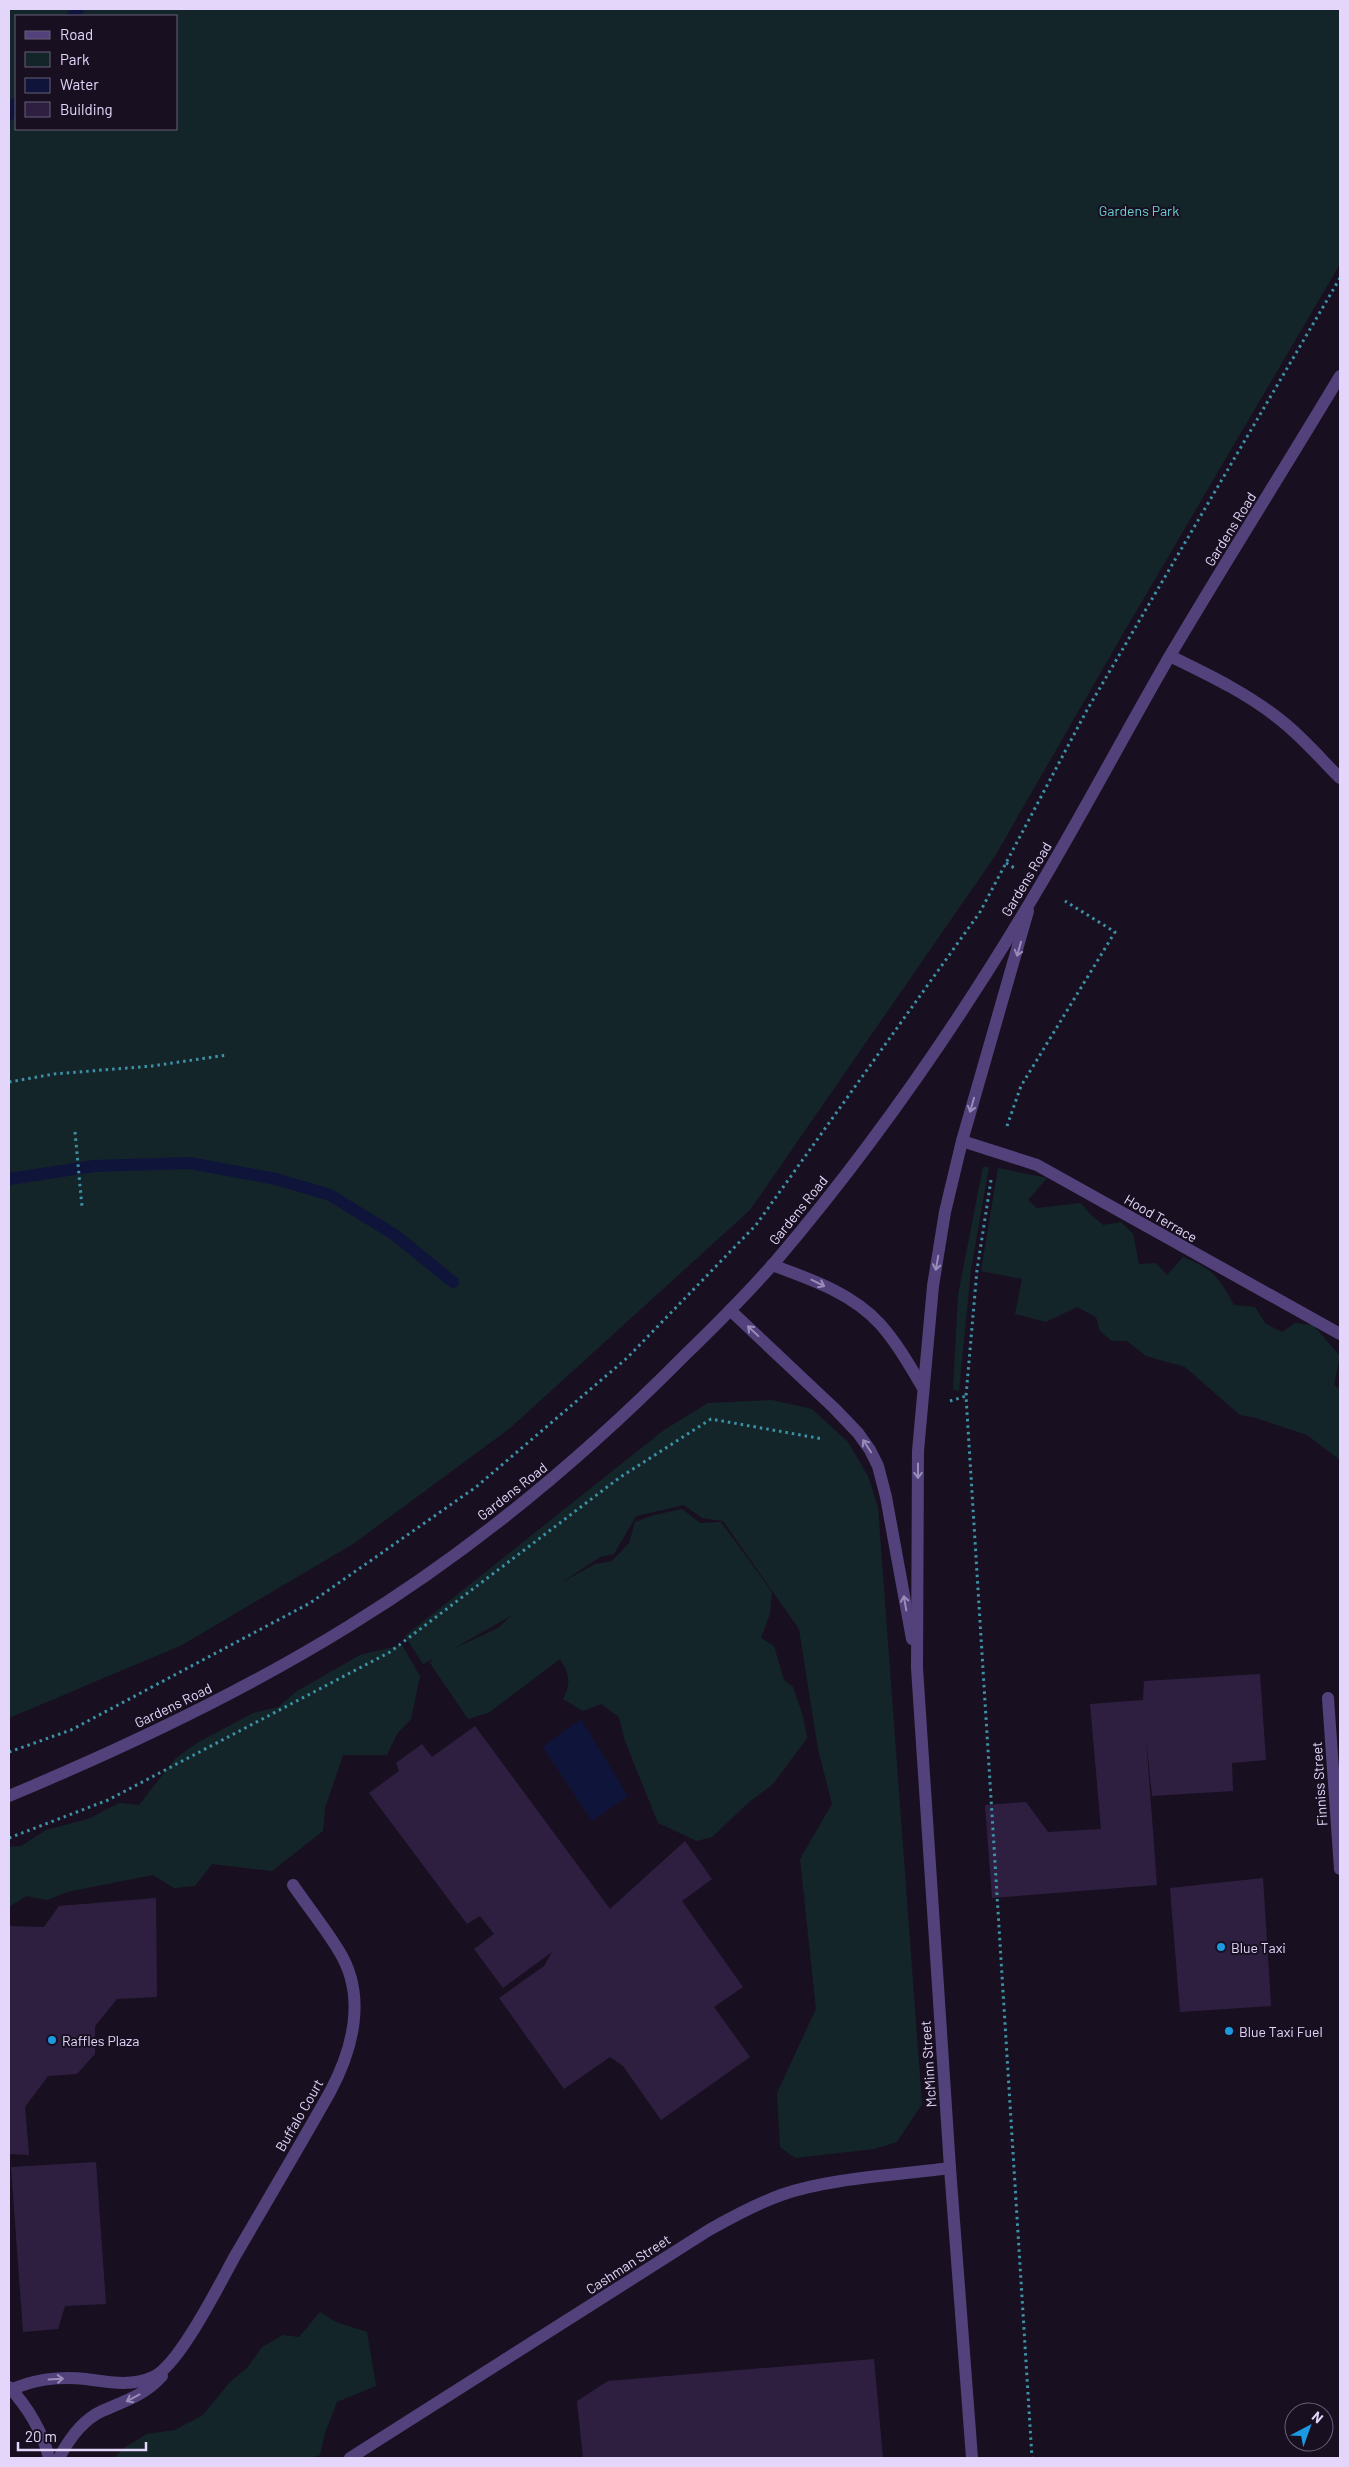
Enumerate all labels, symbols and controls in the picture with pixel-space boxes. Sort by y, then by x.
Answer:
legend [15,15,178,130]
text: Road [60,25,93,43]
text: Park [60,50,90,68]
text: Water [60,75,99,93]
text: Building [60,100,113,118]
park label: Gardens Park [1099,202,1179,219]
street label: Gardens Road [1201,489,1259,569]
street label: Gardens Road [997,839,1055,919]
one-way arrow [1013,941,1023,957]
one-way arrow [967,1096,977,1112]
street label: Gardens Road [765,1172,831,1248]
street label: Hood Terrace [1122,1190,1200,1246]
one-way arrow [931,1255,941,1271]
one-way arrow [810,1278,825,1288]
one-way arrow [746,1325,759,1337]
one-way arrow [862,1439,872,1453]
street label: Gardens Road [474,1459,550,1523]
one-way arrow [913,1462,923,1479]
one-way arrow [900,1595,910,1611]
street label: Gardens Road [132,1679,214,1731]
street label: Finniss Street [1308,1741,1330,1827]
place label: Blue Taxi [1231,1939,1286,1956]
marker: Blue Taxi [1215,1941,1227,1953]
street label: McMinn Street [916,2020,940,2108]
place label: Blue Taxi Fuel [1239,2023,1323,2040]
marker: Blue Taxi Fuel [1223,2025,1235,2037]
place label: Raffles Plaza [62,2032,139,2049]
marker: Raffles Plaza [46,2034,58,2046]
street label: Buffalo Court [271,2076,327,2154]
street label: Cashman Street [583,2230,673,2298]
one-way arrow [47,2375,63,2384]
one-way arrow [126,2393,141,2403]
north arrow [1284,2402,1334,2452]
text: N [1309,2407,1327,2426]
scale bar [18,2420,145,2452]
text: 20 m [25,2427,57,2445]

